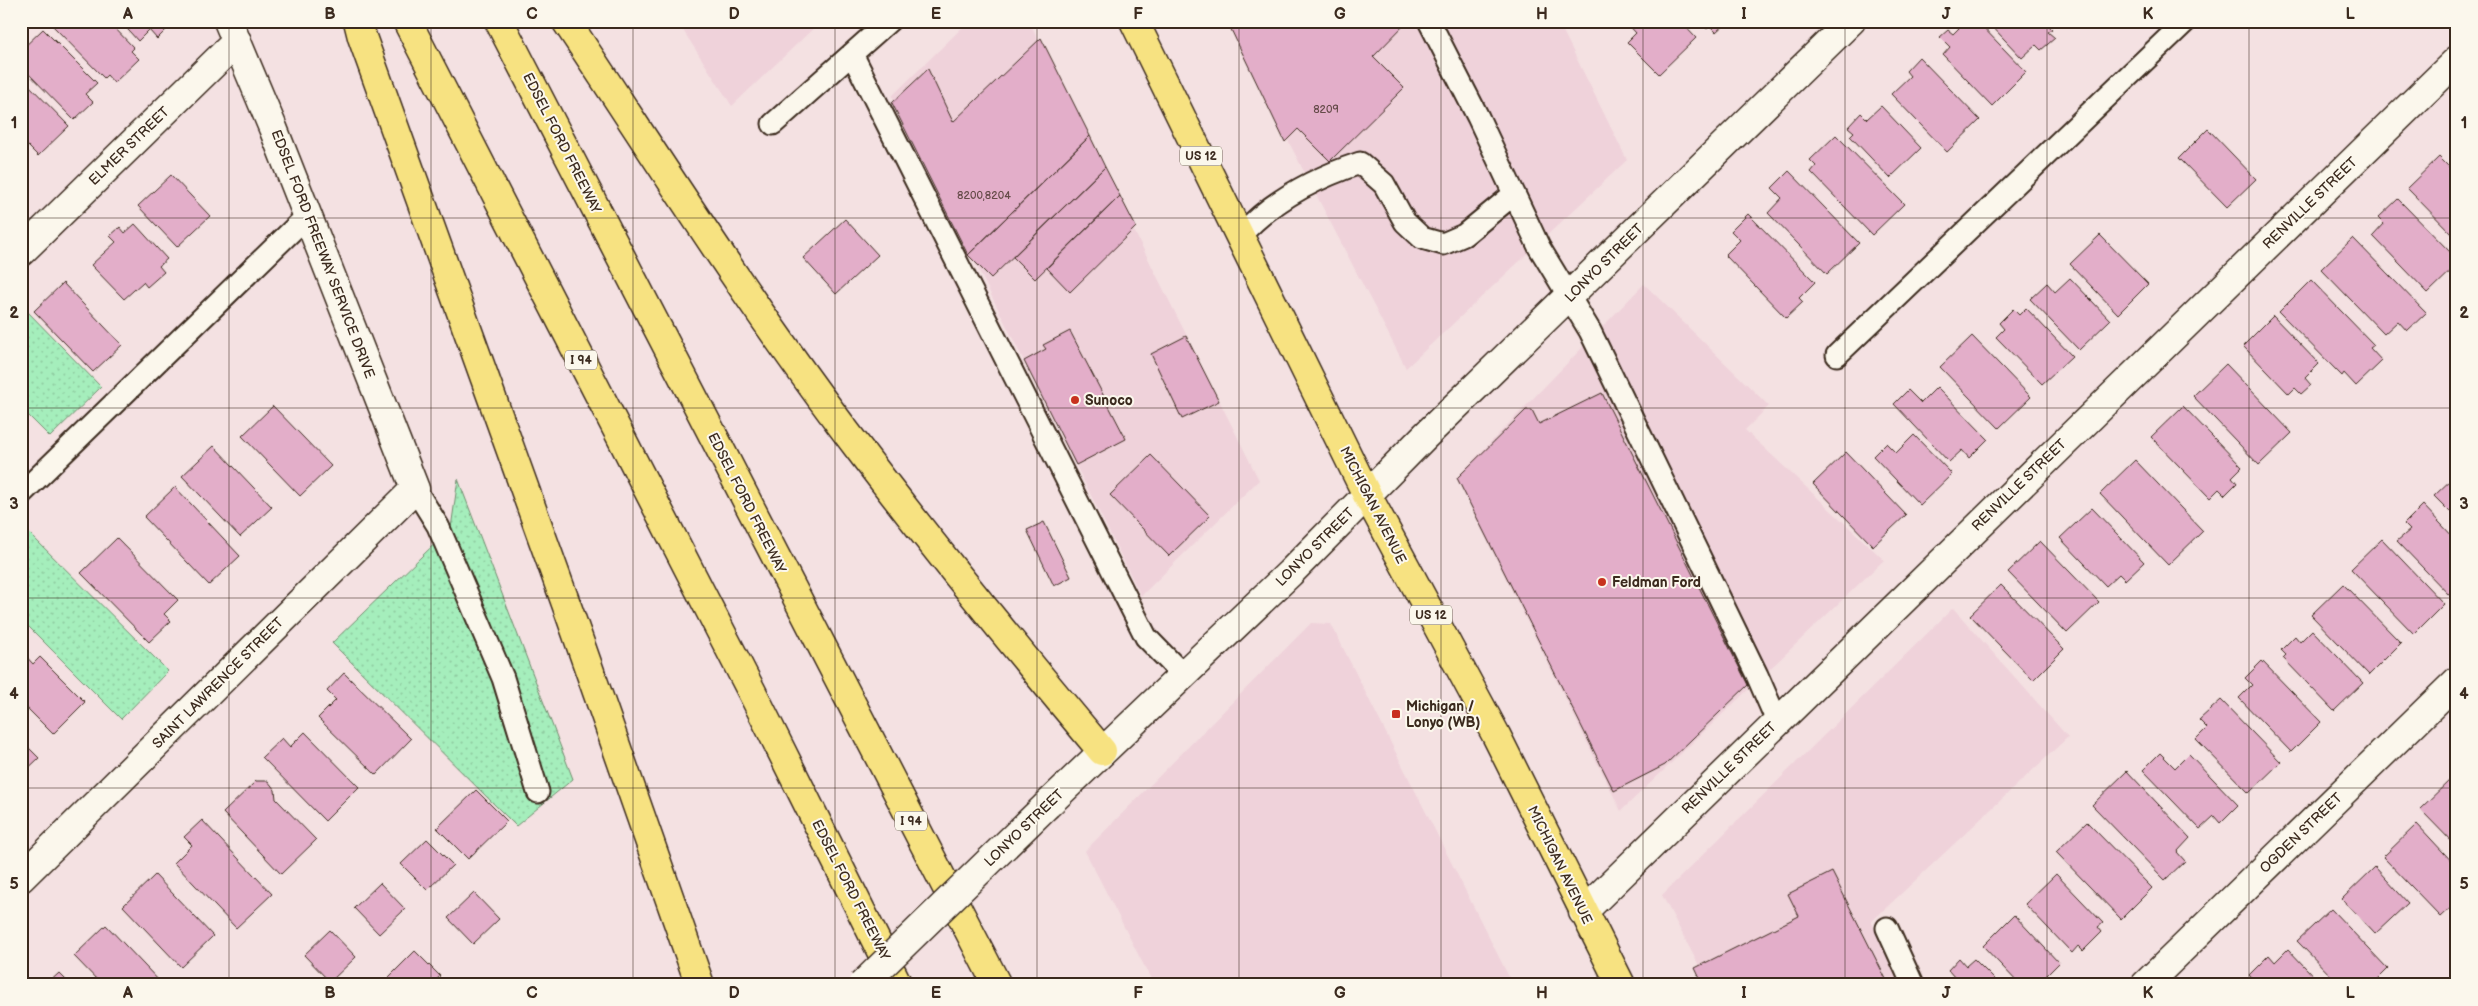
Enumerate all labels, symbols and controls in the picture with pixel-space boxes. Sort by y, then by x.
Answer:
text: A [122,5,133,24]
text: B [324,5,336,24]
text: C [526,5,538,24]
text: D [728,5,740,24]
text: E [931,5,941,24]
text: F [1133,5,1143,24]
text: G [1334,5,1346,24]
text: H [1536,5,1548,24]
text: I [1741,5,1747,24]
text: J [1942,5,1951,24]
text: K [2143,5,2154,24]
text: L [2345,5,2355,24]
street label: EDSEL FORD FREEWAY [519,70,605,217]
street label: ELMER STREET [85,103,173,189]
house number: 8209 [1313,103,1339,116]
text: 1 [11,114,17,133]
text: 1 [2461,114,2467,133]
street label: EDSEL FORD FREEWAY SERVICE DRIVE [268,127,378,381]
road number: US 12 [1180,146,1222,166]
street label: RENVILLE STREET [2259,153,2361,253]
house number: 8200,8204 [957,189,1011,202]
street label: LONYO STREET [1561,220,1647,306]
text: 2 [9,304,19,323]
text: 2 [2459,304,2469,323]
road number: I 94 [565,350,597,370]
place label: Sunoco [1085,392,1133,409]
marker: Sunoco [1069,394,1081,406]
street label: EDSEL FORD FREEWAY [704,430,790,577]
street label: RENVILLE STREET [1968,435,2070,535]
street label: MICHIGAN AVENUE [1336,444,1410,566]
text: 3 [9,495,19,514]
text: 3 [2459,495,2469,514]
street label: LONYO STREET [1272,504,1358,590]
place label: Feldman Ford [1612,574,1701,591]
marker: Feldman Ford [1596,576,1608,588]
road number: US 12 [1410,606,1452,624]
street label: SAINT LAWRENCE STREET [149,613,288,752]
text: 4 [9,685,19,704]
text: 4 [2459,685,2469,704]
place label: Michigan / Lonyo (WB) [1406,698,1480,731]
marker: Michigan / Lonyo (WB) [1390,708,1402,720]
street label: RENVILLE STREET [1678,718,1780,818]
street label: LONYO STREET [981,785,1068,870]
street label: OGDEN STREET [2256,789,2346,877]
street label: MICHIGAN AVENUE [1524,803,1596,927]
road number: I 94 [895,811,927,830]
street label: EDSEL FORD FREEWAY [808,817,894,964]
text: 5 [9,875,19,894]
text: 5 [2459,875,2469,894]
text: A [122,984,133,1003]
text: B [324,984,336,1003]
text: C [526,984,538,1003]
text: D [728,984,740,1003]
text: E [931,984,941,1003]
text: F [1133,984,1143,1003]
text: G [1334,984,1346,1003]
text: H [1536,984,1548,1003]
text: I [1741,984,1747,1003]
text: J [1942,984,1951,1003]
text: K [2143,984,2154,1003]
text: L [2345,984,2355,1003]

